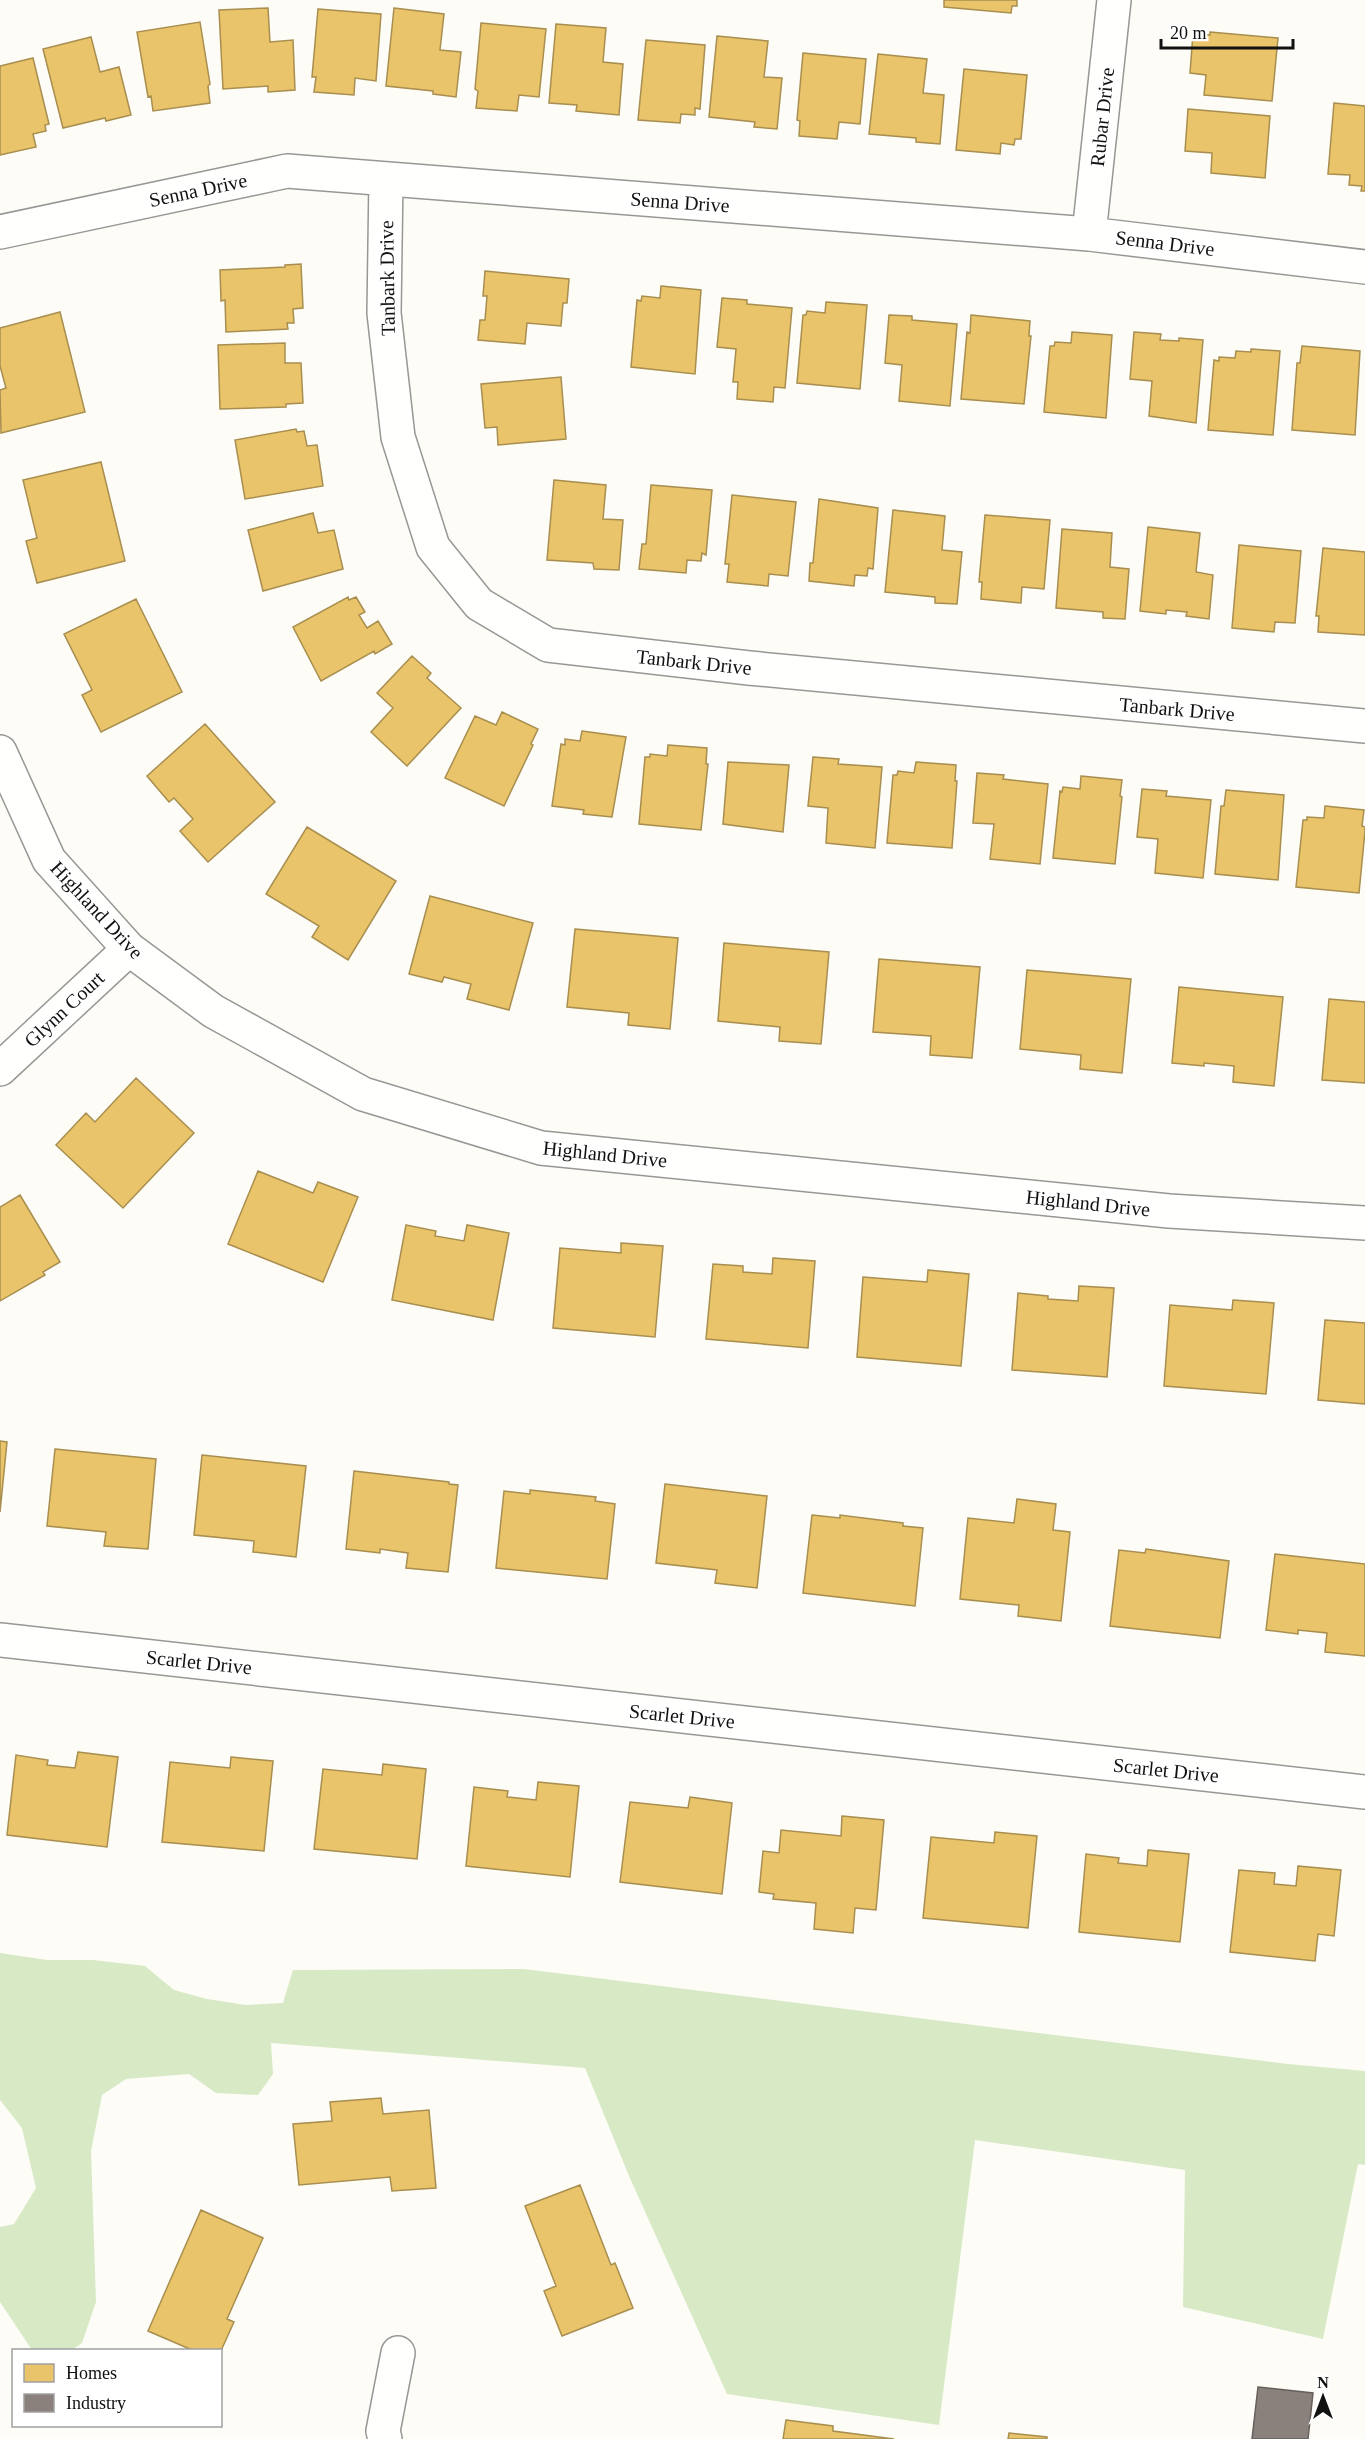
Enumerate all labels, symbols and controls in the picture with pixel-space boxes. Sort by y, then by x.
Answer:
scale bar [1161,12,1293,50]
text: 20 m [1170,23,1207,43]
street label: Rubar Drive [1086,66,1118,168]
street label: Senna Drive [147,169,249,211]
street label: Senna Drive [630,188,730,216]
street label: Tanbark Drive [375,220,399,336]
street label: Senna Drive [1114,226,1216,260]
street label: Tanbark Drive [635,645,753,679]
street label: Tanbark Drive [1118,693,1236,725]
street label: Highland Drive [46,857,148,964]
street label: Glynn Court [20,966,109,1052]
street label: Highland Drive [542,1137,668,1172]
street label: Highland Drive [1025,1186,1151,1221]
street label: Scarlet Drive [145,1646,253,1678]
street label: Scarlet Drive [628,1700,736,1732]
street label: Scarlet Drive [1112,1754,1220,1786]
legend [12,2349,222,2427]
text: Homes [66,2363,117,2383]
north arrow [1293,2367,1353,2427]
text: N [1317,2374,1329,2391]
text: Industry [66,2393,126,2413]

